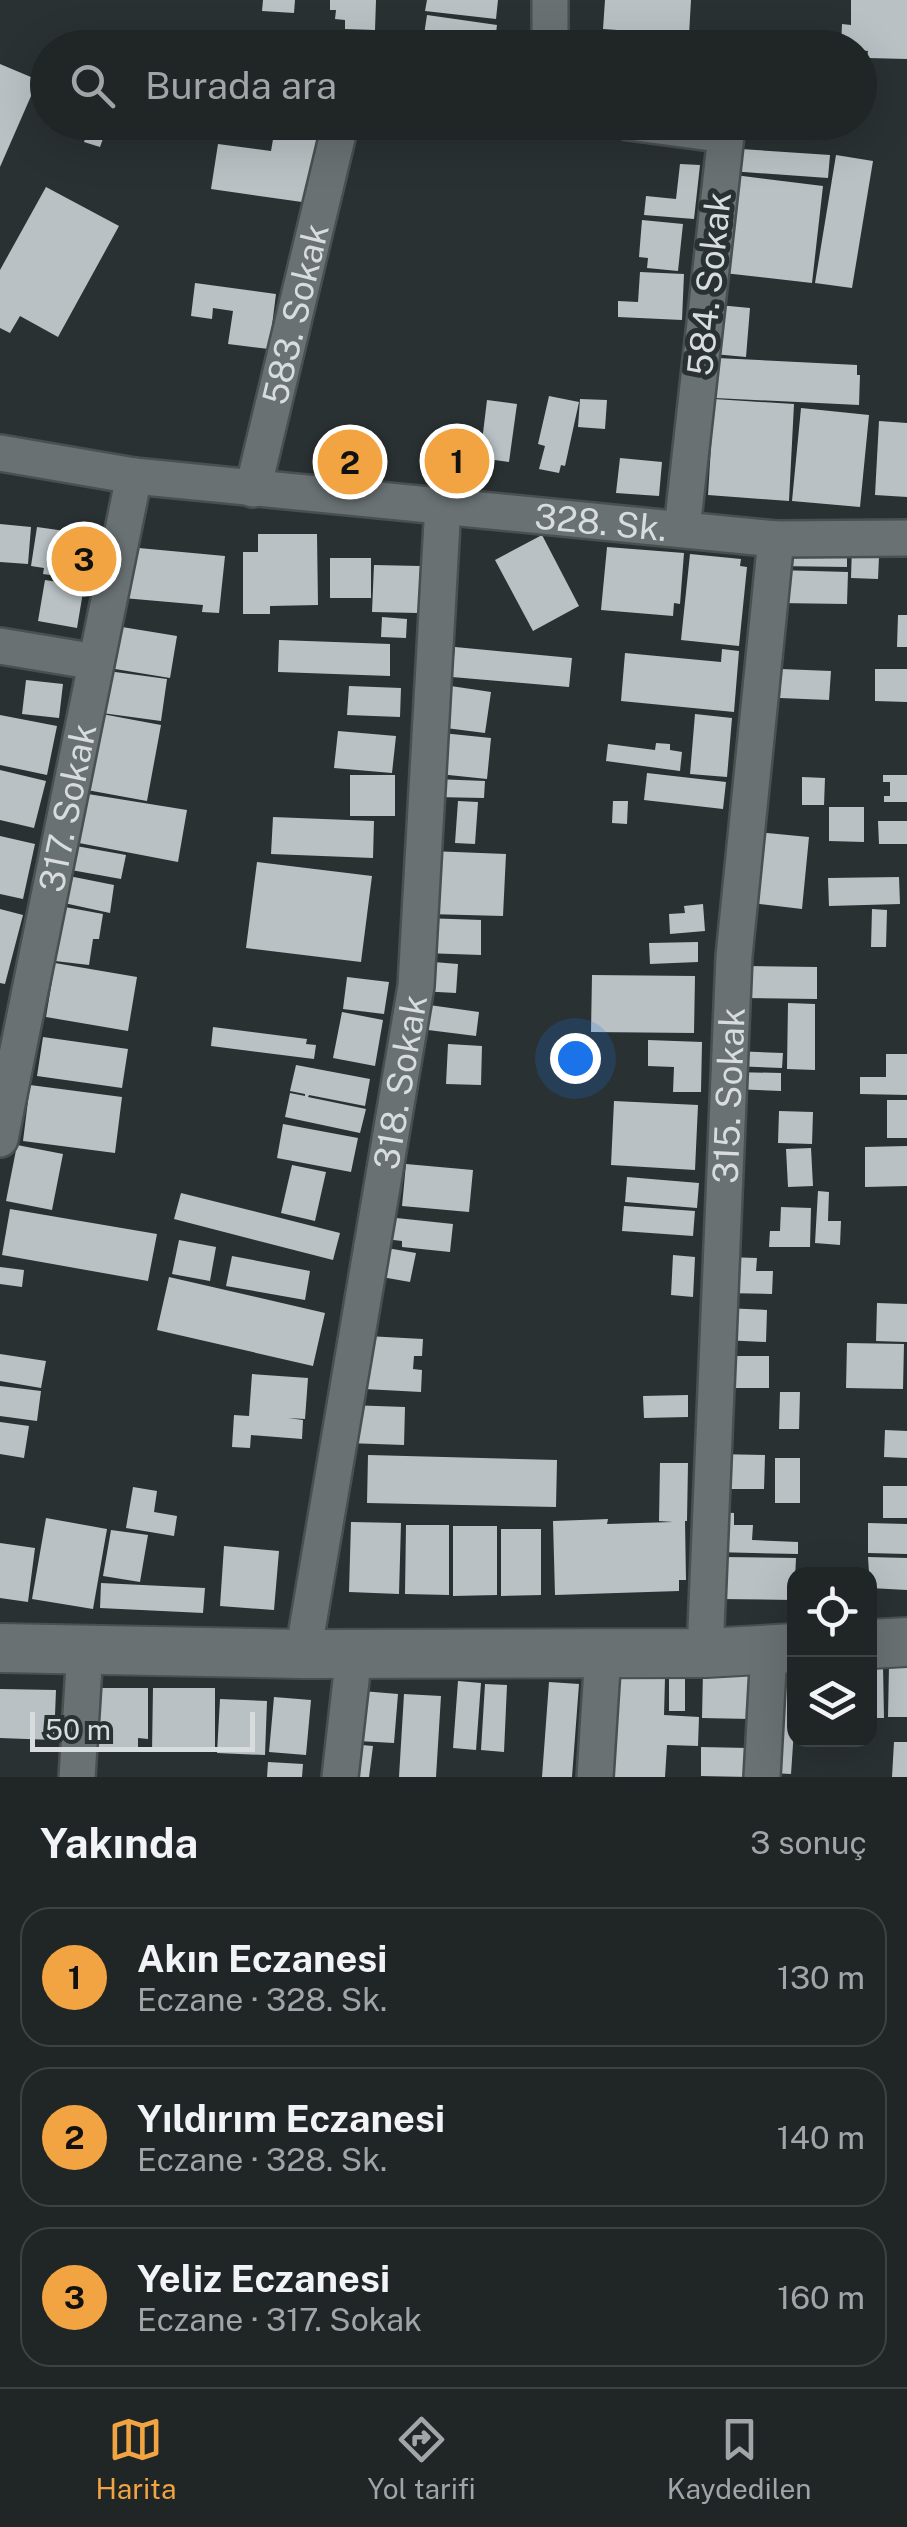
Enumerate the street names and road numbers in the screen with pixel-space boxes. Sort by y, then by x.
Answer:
street label: 584. Sokak [679,190,739,378]
street label: 583. Sokak [253,219,336,408]
street label: 328. Sk. [533,495,669,549]
street label: 317. Sokak [30,720,104,895]
street label: 318. Sokak [365,992,435,1173]
street label: 315. Sokak [704,1007,752,1184]

